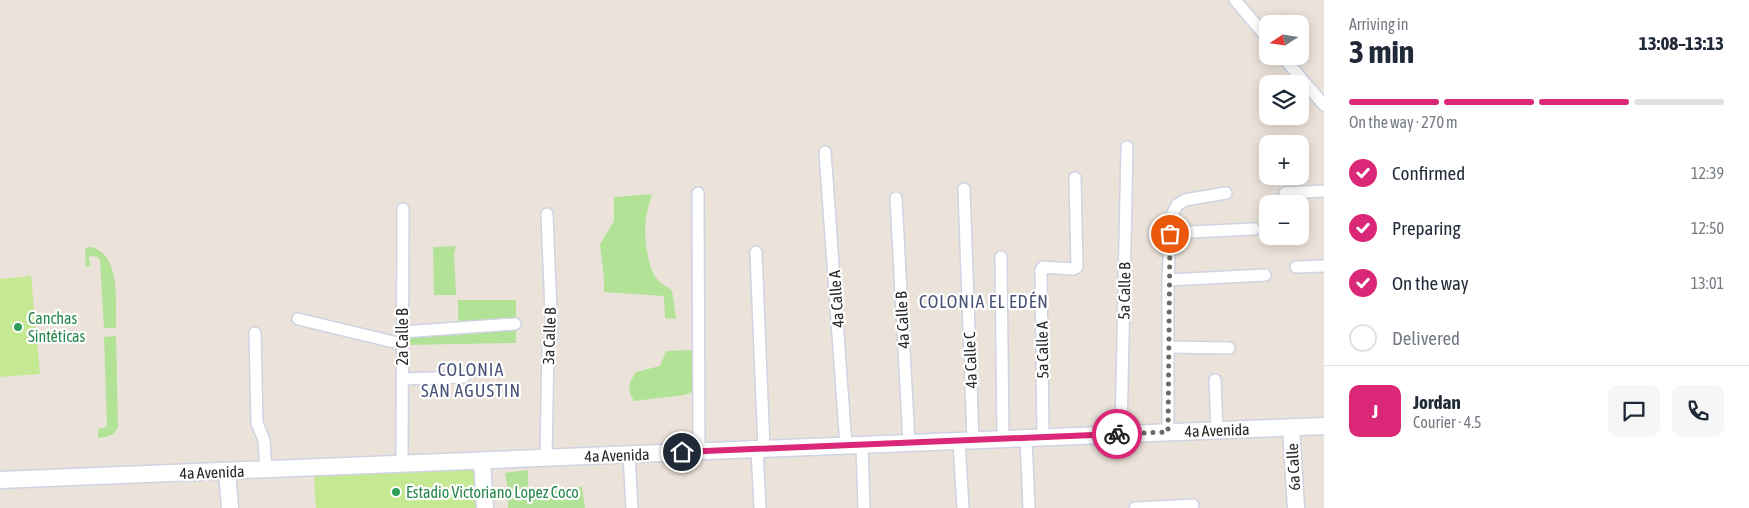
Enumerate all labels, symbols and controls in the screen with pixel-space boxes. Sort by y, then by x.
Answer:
north arrow [1259,15,1309,65]
map controls [1259,15,1309,245]
text: Arriving in [1349,15,1409,33]
text: 13:08–13:13 [1639,32,1724,54]
text: 3 min [1349,33,1414,70]
button: layers [1259,75,1309,125]
text: On the way · 270 m [1349,113,1458,131]
button: + [1259,135,1309,185]
icon: check [1349,159,1377,187]
text: Confirmed [1392,162,1465,184]
text: 12:39 [1691,164,1724,182]
button: − [1259,195,1309,245]
pin [1149,213,1191,255]
icon: check [1349,214,1377,242]
text: Preparing [1392,217,1461,239]
text: 12:50 [1691,219,1724,237]
icon: bag [1156,220,1184,248]
street label: 5a Calle B [1115,262,1134,320]
icon: check [1349,269,1377,297]
street label: 4a Calle A [825,270,847,328]
text: On the way [1392,272,1469,294]
text: 13:01 [1691,274,1724,292]
street label: 4a Calle B [891,291,912,349]
district label: COLONIA EL EDÉN [919,291,1049,312]
street label: 3a Calle B [539,307,559,365]
street label: 2a Calle B [393,308,411,366]
place label: Canchas Sintéticas [28,309,86,345]
marker: Canchas Sintéticas [12,321,24,333]
street label: 5a Calle A [1032,321,1051,379]
text: Delivered [1392,327,1460,349]
street label: 4a Calle C [960,331,980,389]
district label: COLONIA SAN AGUSTIN [421,359,521,401]
button: chat [1608,385,1660,437]
button: phone [1672,385,1724,437]
text: Jordan [1413,391,1461,413]
text: J [1372,400,1378,422]
courier [1092,409,1142,459]
text: Courier · 4.5 [1413,413,1482,431]
icon: bike [1103,420,1131,448]
street label: 4a Avenida [1184,420,1250,440]
pin [661,431,703,473]
icon: home [668,438,696,466]
street label: 6a Calle [1283,443,1303,491]
street label: 4a Avenida [584,445,650,465]
street label: 4a Avenida [179,462,245,482]
place label: Estadio Victoriano Lopez Coco [406,483,579,502]
marker: Estadio Victoriano Lopez Coco [390,486,402,498]

